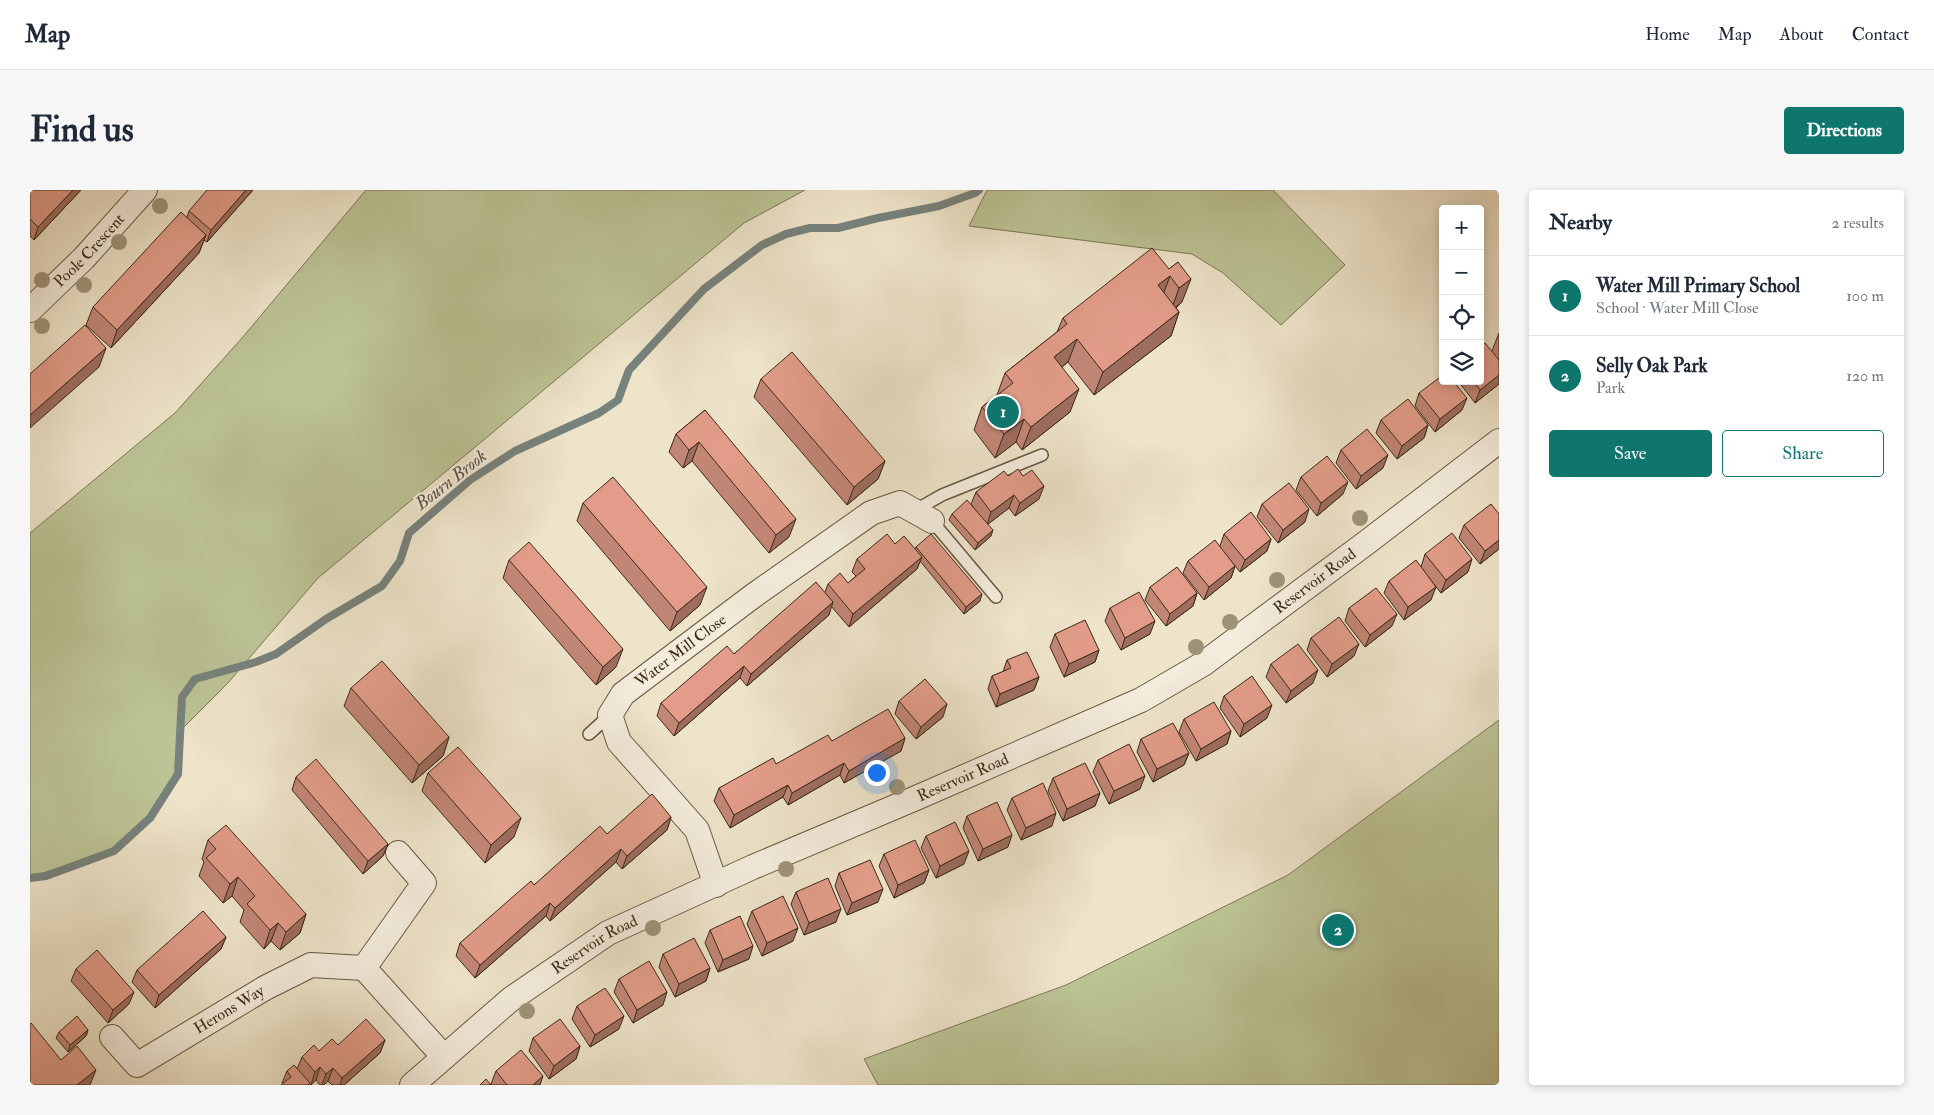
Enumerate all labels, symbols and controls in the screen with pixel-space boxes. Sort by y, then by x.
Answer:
text: Map [25,19,70,50]
text: Home [1645,23,1690,46]
text: Map [1718,23,1752,46]
text: About [1780,23,1824,46]
text: Contact [1852,23,1909,46]
button: Directions [1784,107,1904,154]
text: Find us [30,108,134,152]
map controls [1439,205,1484,385]
button: + [1439,205,1484,250]
street label: Poole Crescent [50,209,129,292]
text: Nearby [1549,209,1612,236]
text: 2 results [1831,213,1884,233]
button: − [1439,250,1484,295]
text: Water Mill Primary School [1596,274,1800,298]
text: 1 [1562,286,1568,306]
text: 100 m [1846,286,1884,306]
button: locate [1439,295,1484,340]
text: School · Water Mill Close [1596,298,1759,318]
button: layers [1439,340,1484,385]
text: Selly Oak Park [1596,354,1708,378]
text: 2 [1561,366,1569,386]
text: 120 m [1846,366,1884,386]
text: Park [1596,378,1625,398]
pin: 1 [987,393,1019,431]
button: Save [1549,430,1712,477]
button: Share [1722,430,1884,477]
water label: Bourn Brook [410,445,492,516]
street label: Reservoir Road [1269,544,1360,618]
street label: Water Mill Close [630,609,731,692]
street label: Reservoir Road [914,749,1012,806]
your location [864,760,890,786]
street label: Reservoir Road [547,911,641,979]
pin: 2 [1322,911,1354,949]
street label: Herons Way [190,980,269,1038]

